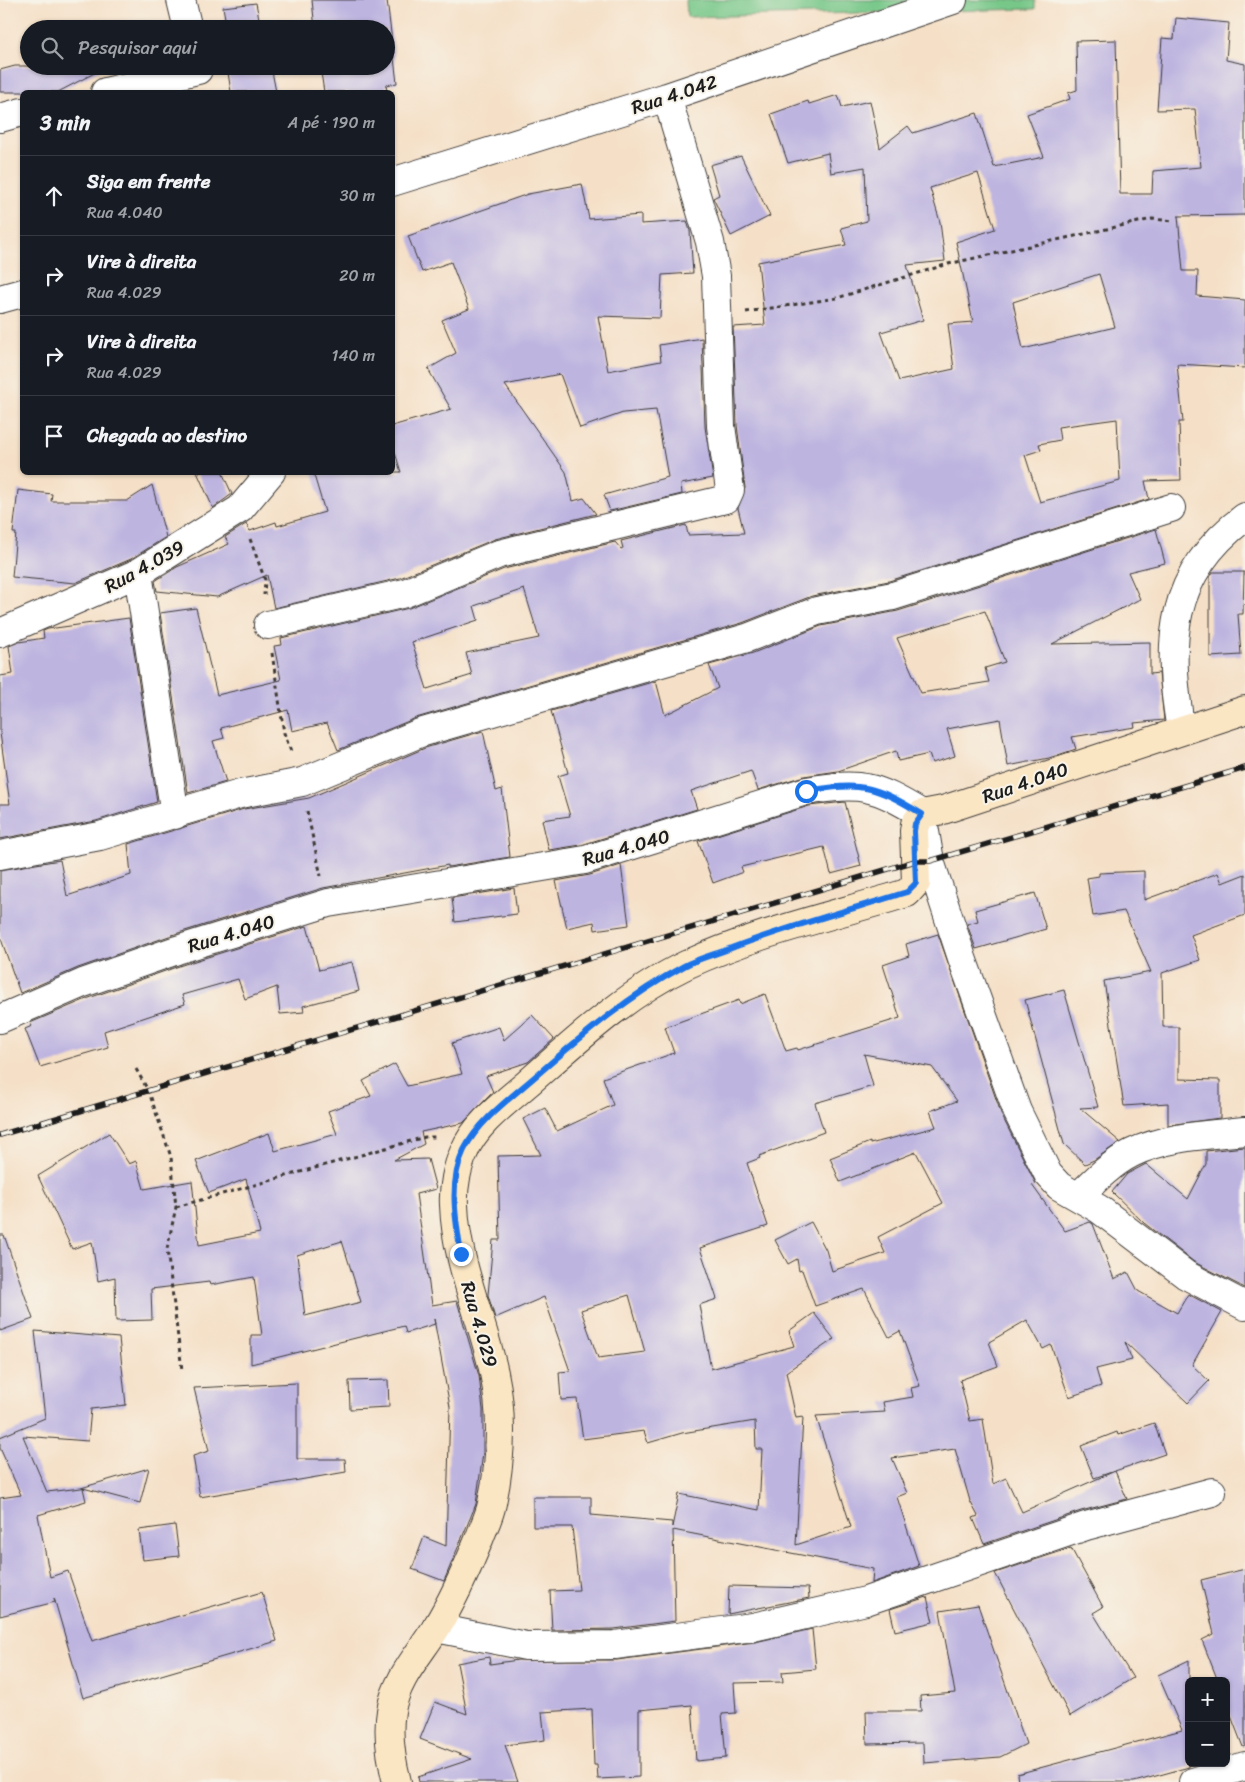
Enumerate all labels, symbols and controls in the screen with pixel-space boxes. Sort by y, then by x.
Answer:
search box [20,20,395,75]
text: Pesquisar aqui [78,31,197,64]
icon: search [38,34,66,62]
street label: Rua 4.042 [627,65,721,124]
text: 3 min [40,104,90,142]
text: A pé · 190 m [288,108,375,137]
text: Siga em frente [87,165,210,198]
text: 30 m [340,181,375,210]
icon: ahead [40,182,68,210]
text: Rua 4.040 [87,198,163,227]
text: Vire à direita [87,245,196,278]
text: 20 m [339,261,375,290]
icon: right [40,262,68,290]
text: Rua 4.029 [87,278,161,307]
text: Vire à direita [87,325,196,358]
text: 140 m [332,341,375,370]
icon: right [40,342,68,370]
text: Rua 4.029 [87,358,161,387]
text: Chegada ao destino [87,419,247,452]
icon: arrive [40,422,68,450]
street label: Rua 4.039 [98,531,191,602]
street label: Rua 4.040 [977,752,1073,813]
route start [795,780,818,803]
street label: Rua 4.040 [578,819,674,876]
street label: Rua 4.040 [183,905,279,962]
route end [450,1243,473,1266]
street label: Rua 4.029 [451,1277,508,1371]
map controls [1185,1677,1230,1767]
button: + [1185,1677,1230,1722]
button: − [1185,1722,1230,1767]

